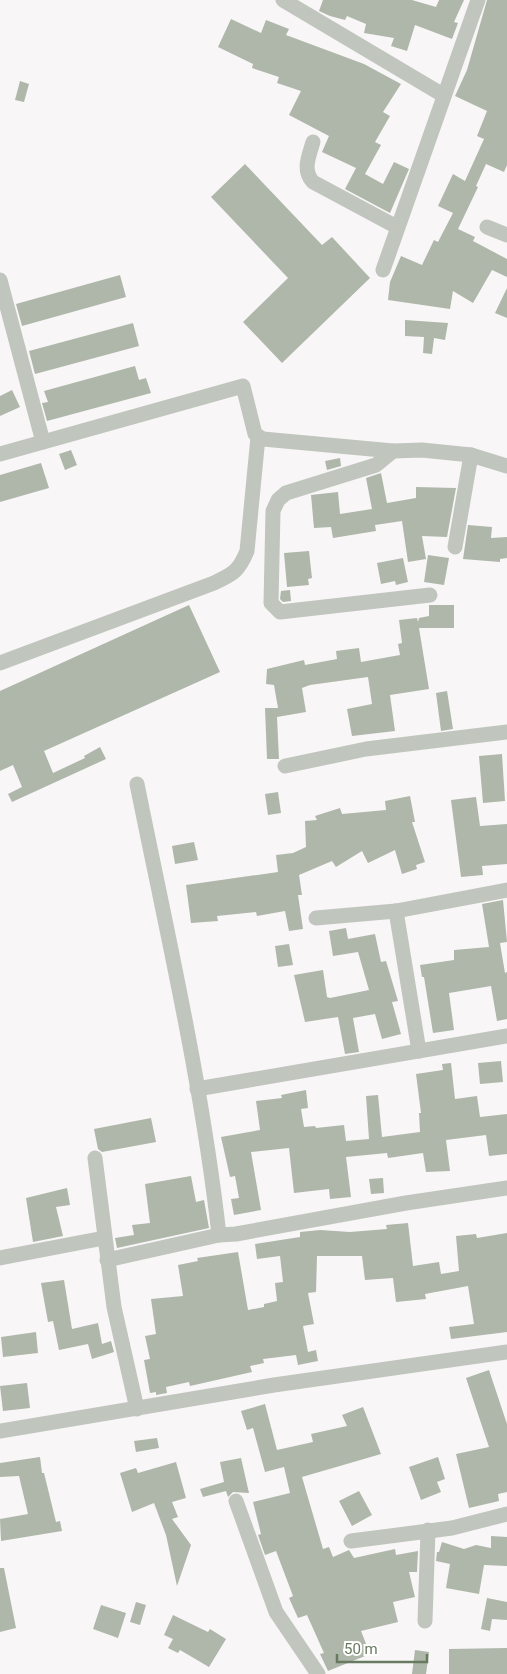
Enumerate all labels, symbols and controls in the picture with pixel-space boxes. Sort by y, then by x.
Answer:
scale bar [337,1632,427,1664]
text: 50 m [344,1640,378,1658]

